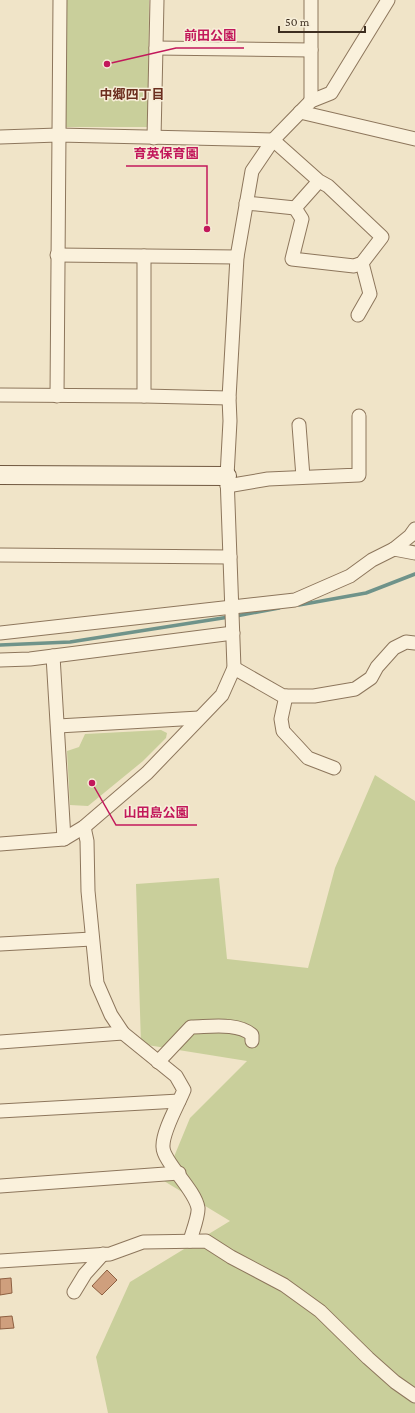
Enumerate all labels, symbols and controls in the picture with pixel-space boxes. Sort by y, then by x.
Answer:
scale bar [279,8,365,34]
text: 50 m [285,15,310,29]
callout: 前田公園 [176,23,244,48]
text: 前田公園 [184,28,236,43]
district label: 中郷四丁目 [99,87,165,102]
callout: 育英保育園 [126,141,207,166]
text: 育英保育園 [133,146,199,161]
callout: 山田島公園 [116,800,197,825]
text: 山田島公園 [123,805,189,820]

